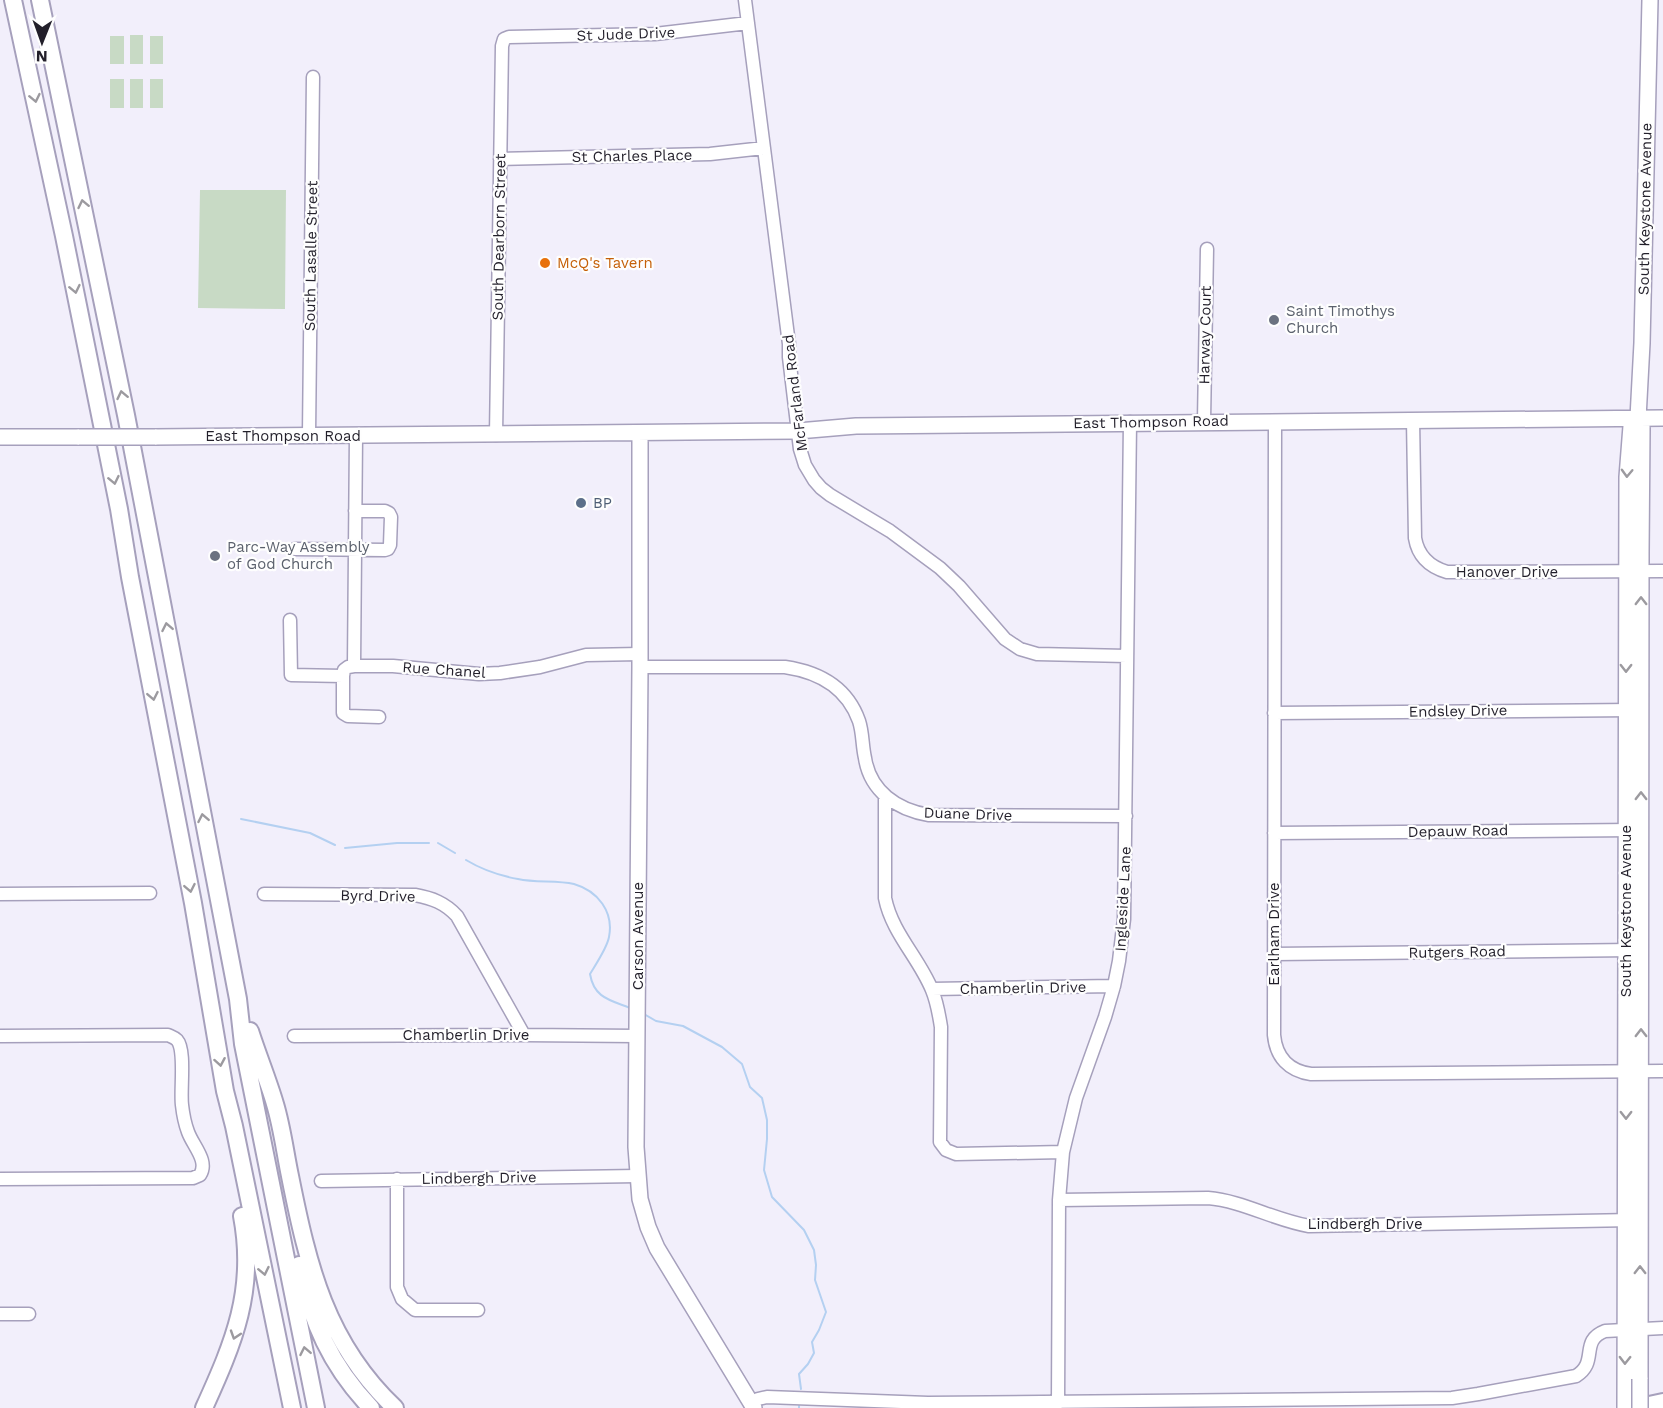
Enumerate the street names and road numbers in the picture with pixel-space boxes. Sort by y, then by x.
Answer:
street label: St Jude Drive [576,23,676,45]
street label: South Keystone Avenue [1634,123,1656,295]
street label: St Charles Place [571,146,693,166]
street label: South Dearborn Street [489,153,509,321]
street label: South Lasalle Street [301,180,321,331]
street label: Harway Court [1195,285,1215,385]
street label: McFarland Road [779,334,811,452]
street label: East Thompson Road [1073,412,1229,432]
street label: East Thompson Road [205,427,361,445]
street label: Hanover Drive [1456,563,1558,581]
street label: Rue Chanel [402,658,487,682]
street label: Endsley Drive [1408,701,1508,721]
street label: Duane Drive [923,803,1013,825]
street label: Depauw Road [1408,821,1508,841]
street label: South Keystone Avenue [1617,825,1635,997]
street label: Ingleside Lane [1111,846,1135,952]
street label: Carson Avenue [629,882,647,990]
street label: Earlham Drive [1265,882,1283,986]
street label: Byrd Drive [340,886,416,906]
street label: Rutgers Road [1408,942,1506,962]
street label: Chamberlin Drive [959,978,1087,998]
street label: Chamberlin Drive [403,1026,529,1044]
street label: Lindbergh Drive [421,1168,537,1188]
street label: Lindbergh Drive [1307,1215,1423,1233]

